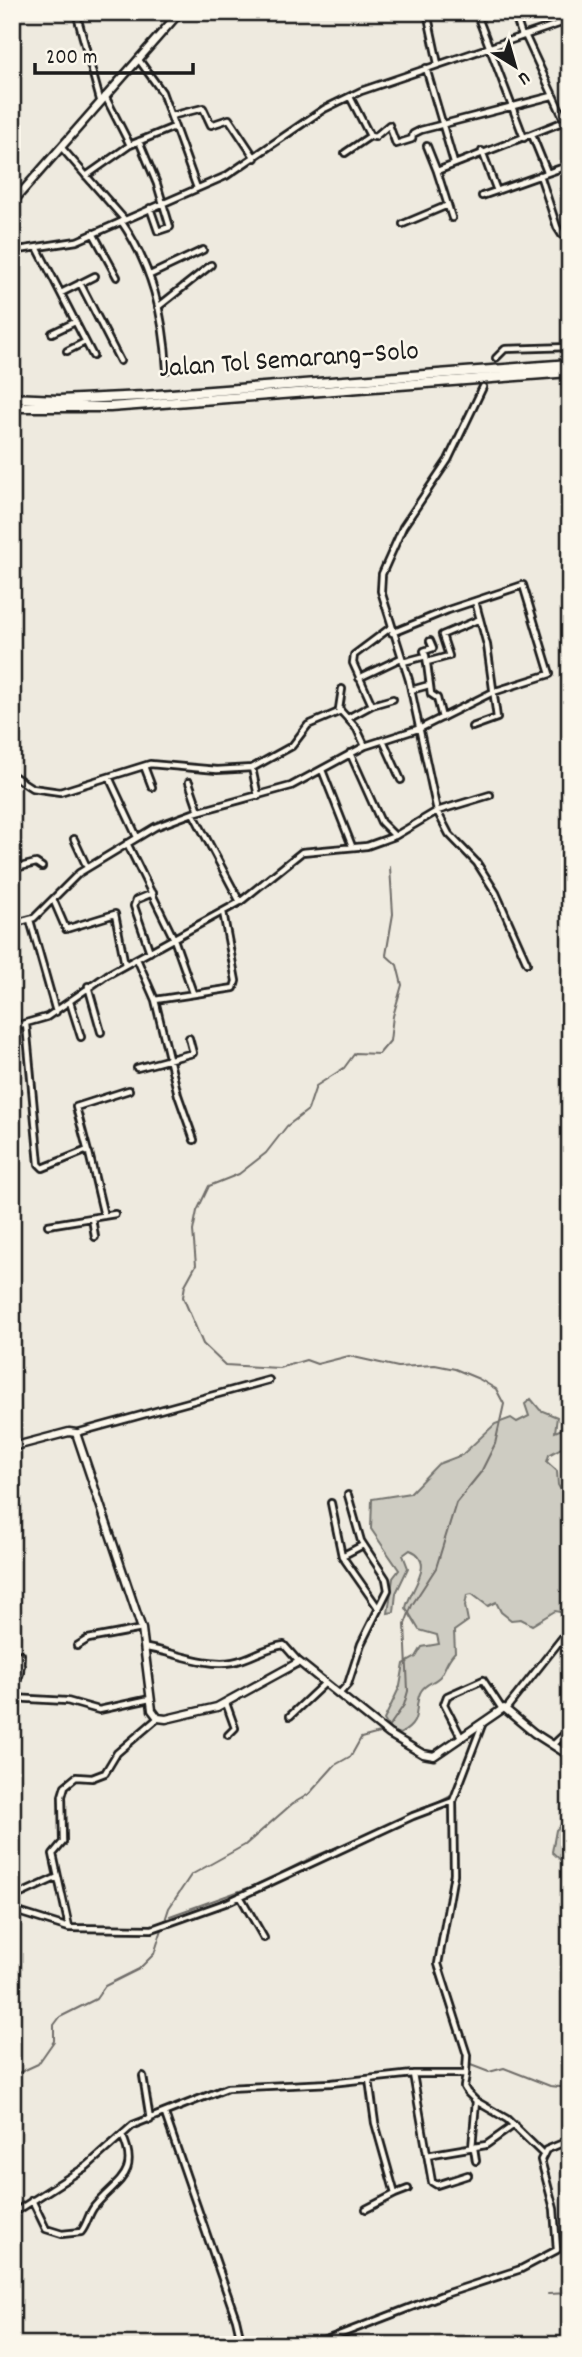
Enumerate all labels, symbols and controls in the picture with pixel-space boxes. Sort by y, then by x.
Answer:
scale bar [35,32,192,76]
north arrow [480,32,550,102]
text: 200 m [46,44,97,74]
text: U [511,63,535,90]
street label: Jalan Tol Semarang–Solo [158,333,420,391]

